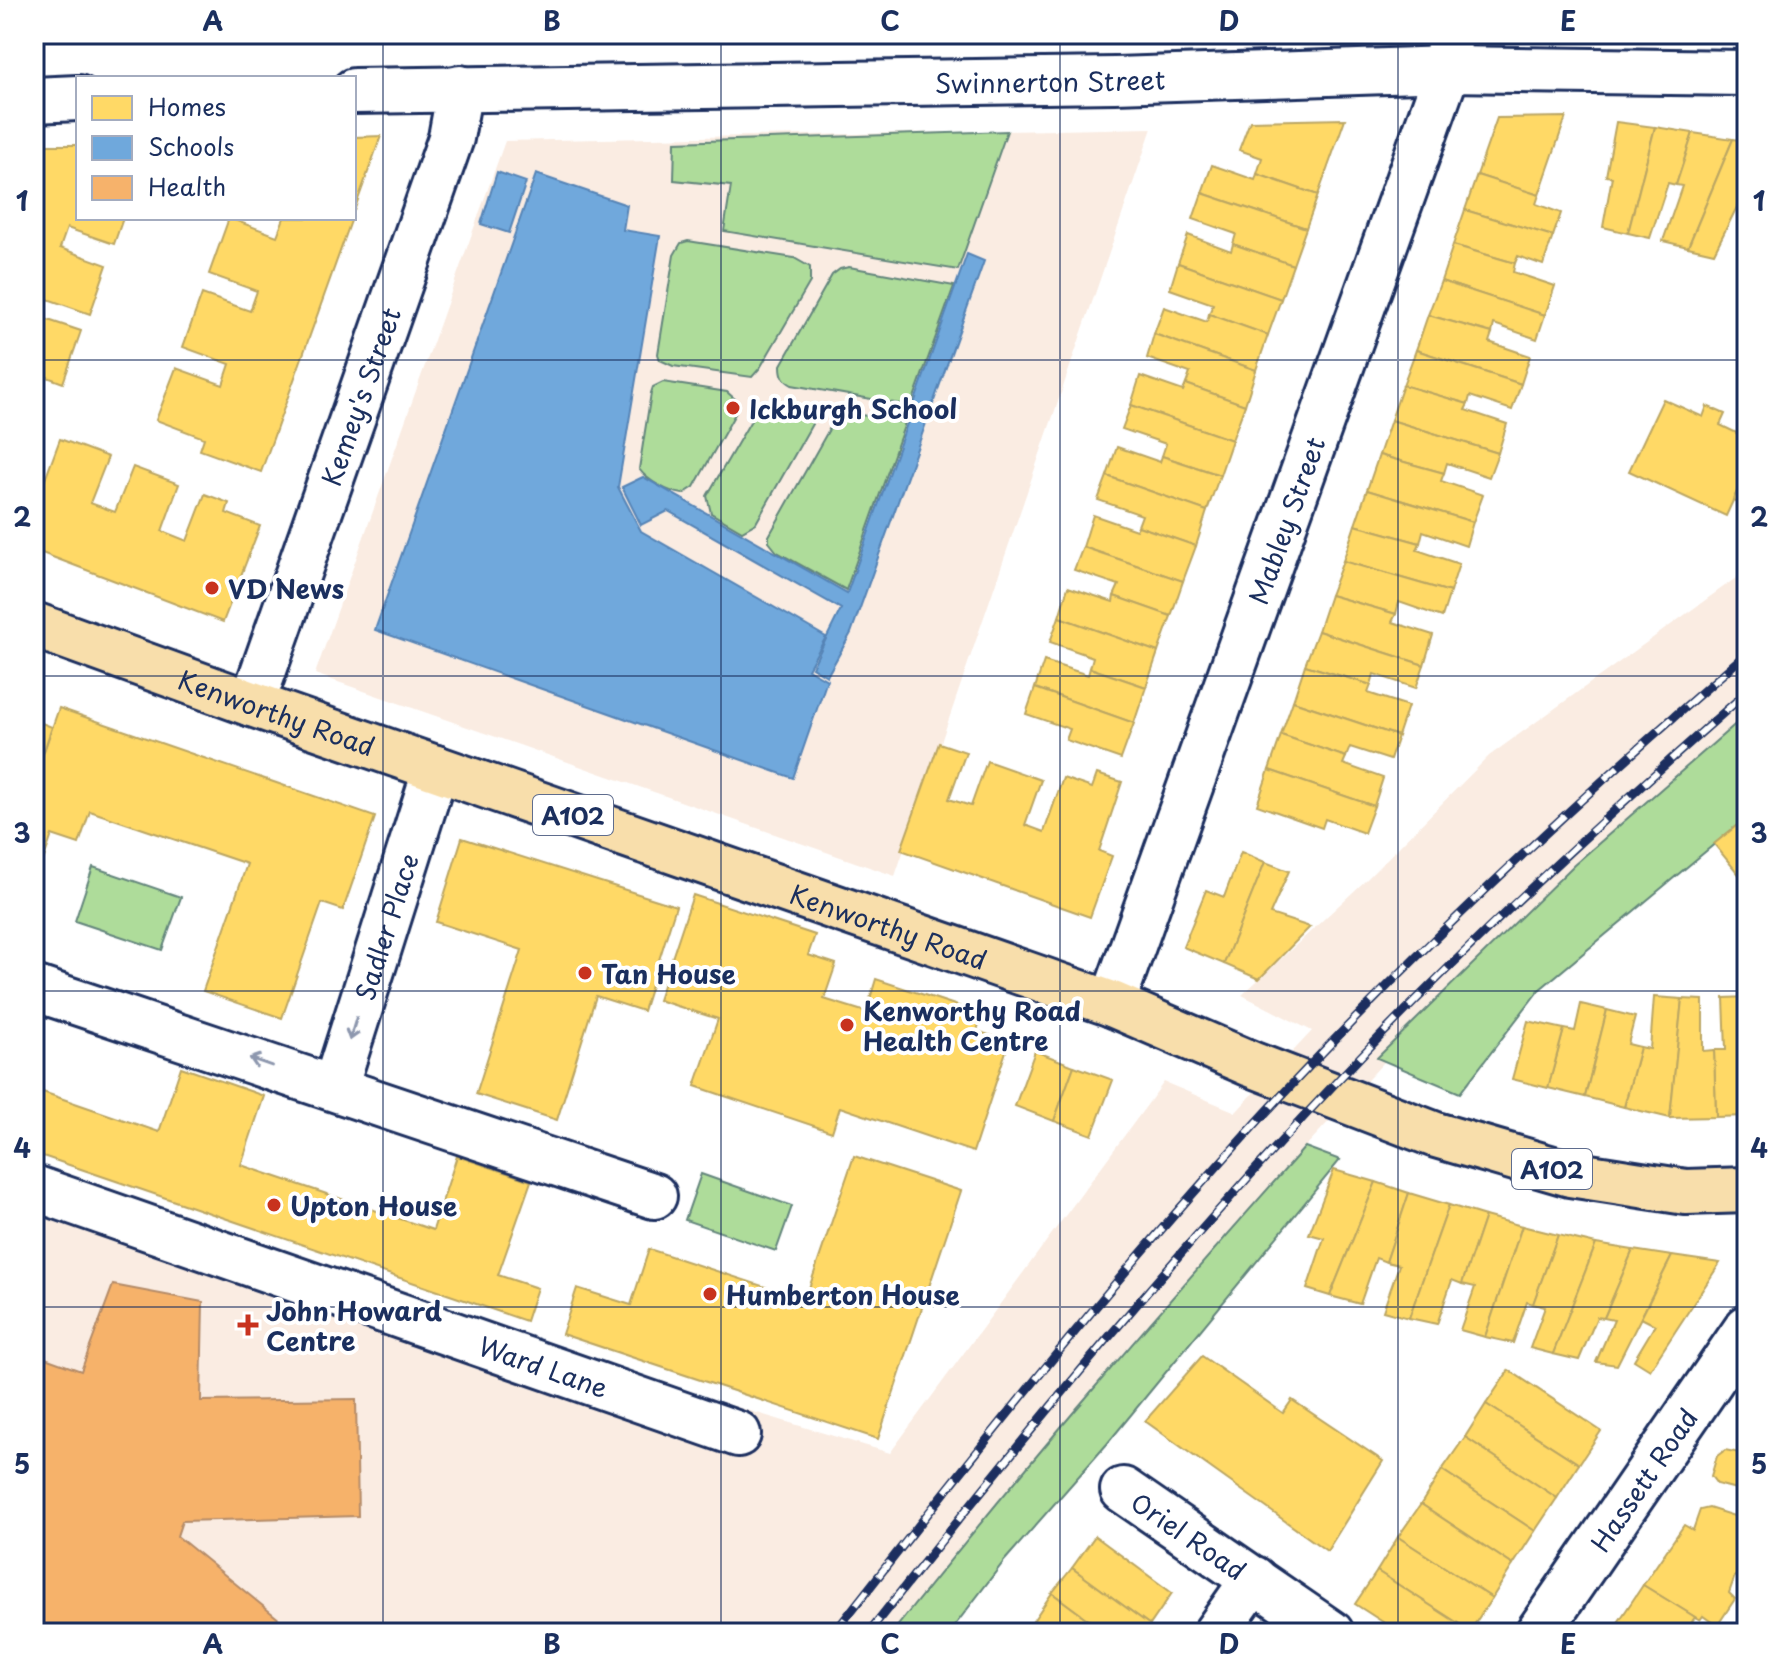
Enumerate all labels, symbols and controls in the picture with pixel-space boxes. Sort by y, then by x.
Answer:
text: A [203,1,223,40]
text: B [543,1,561,40]
text: C [880,1,900,40]
text: D [1219,1,1239,40]
text: E [1560,1,1576,40]
street label: Swinnerton Street [934,59,1166,102]
legend [76,76,356,220]
text: Homes [148,88,226,124]
text: Schools [148,128,234,164]
text: Health [148,168,226,204]
text: 1 [16,181,28,220]
text: 1 [1753,181,1765,220]
street label: Kemey's Street [311,302,410,491]
place label: Ickburgh School [749,389,957,428]
marker: Ickburgh School [724,399,742,417]
street label: Mabley Street [1238,431,1334,609]
text: 2 [13,497,31,536]
text: 2 [1750,497,1768,536]
place label: VD News [228,569,344,608]
marker: VD News [203,579,221,597]
street label: Kenworthy Road [173,659,380,765]
road number: A102 [533,795,613,835]
text: 3 [13,813,31,852]
text: 3 [1750,813,1768,852]
street label: Sadler Place [344,849,427,1005]
street label: Kenworthy Road [785,874,992,978]
place label: Tan House [601,954,736,993]
marker: Tan House [576,964,594,982]
place label: Kenworthy Road Health Centre [863,991,1081,1060]
one-way arrow [345,1016,360,1042]
marker: Kenworthy Road Health Centre [838,1016,856,1034]
one-way arrow [249,1054,274,1069]
text: 4 [13,1128,31,1167]
text: 4 [1750,1128,1768,1167]
road number: A102 [1512,1149,1592,1189]
place label: Upton House [290,1186,457,1225]
marker: Upton House [265,1196,283,1214]
place label: Humberton House [726,1275,960,1314]
marker: Humberton House [701,1285,719,1303]
place label: John Howard Centre [266,1291,442,1360]
marker: John Howard Centre [237,1314,259,1336]
street label: Ward Lane [474,1326,614,1407]
street label: Hassett Road [1580,1400,1706,1559]
text: 5 [14,1444,30,1483]
text: 5 [1751,1444,1767,1483]
street label: Oriel Road [1123,1482,1254,1589]
text: A [203,1624,223,1663]
text: B [543,1624,561,1663]
text: C [880,1624,900,1663]
text: D [1219,1624,1239,1663]
text: E [1560,1624,1576,1663]

